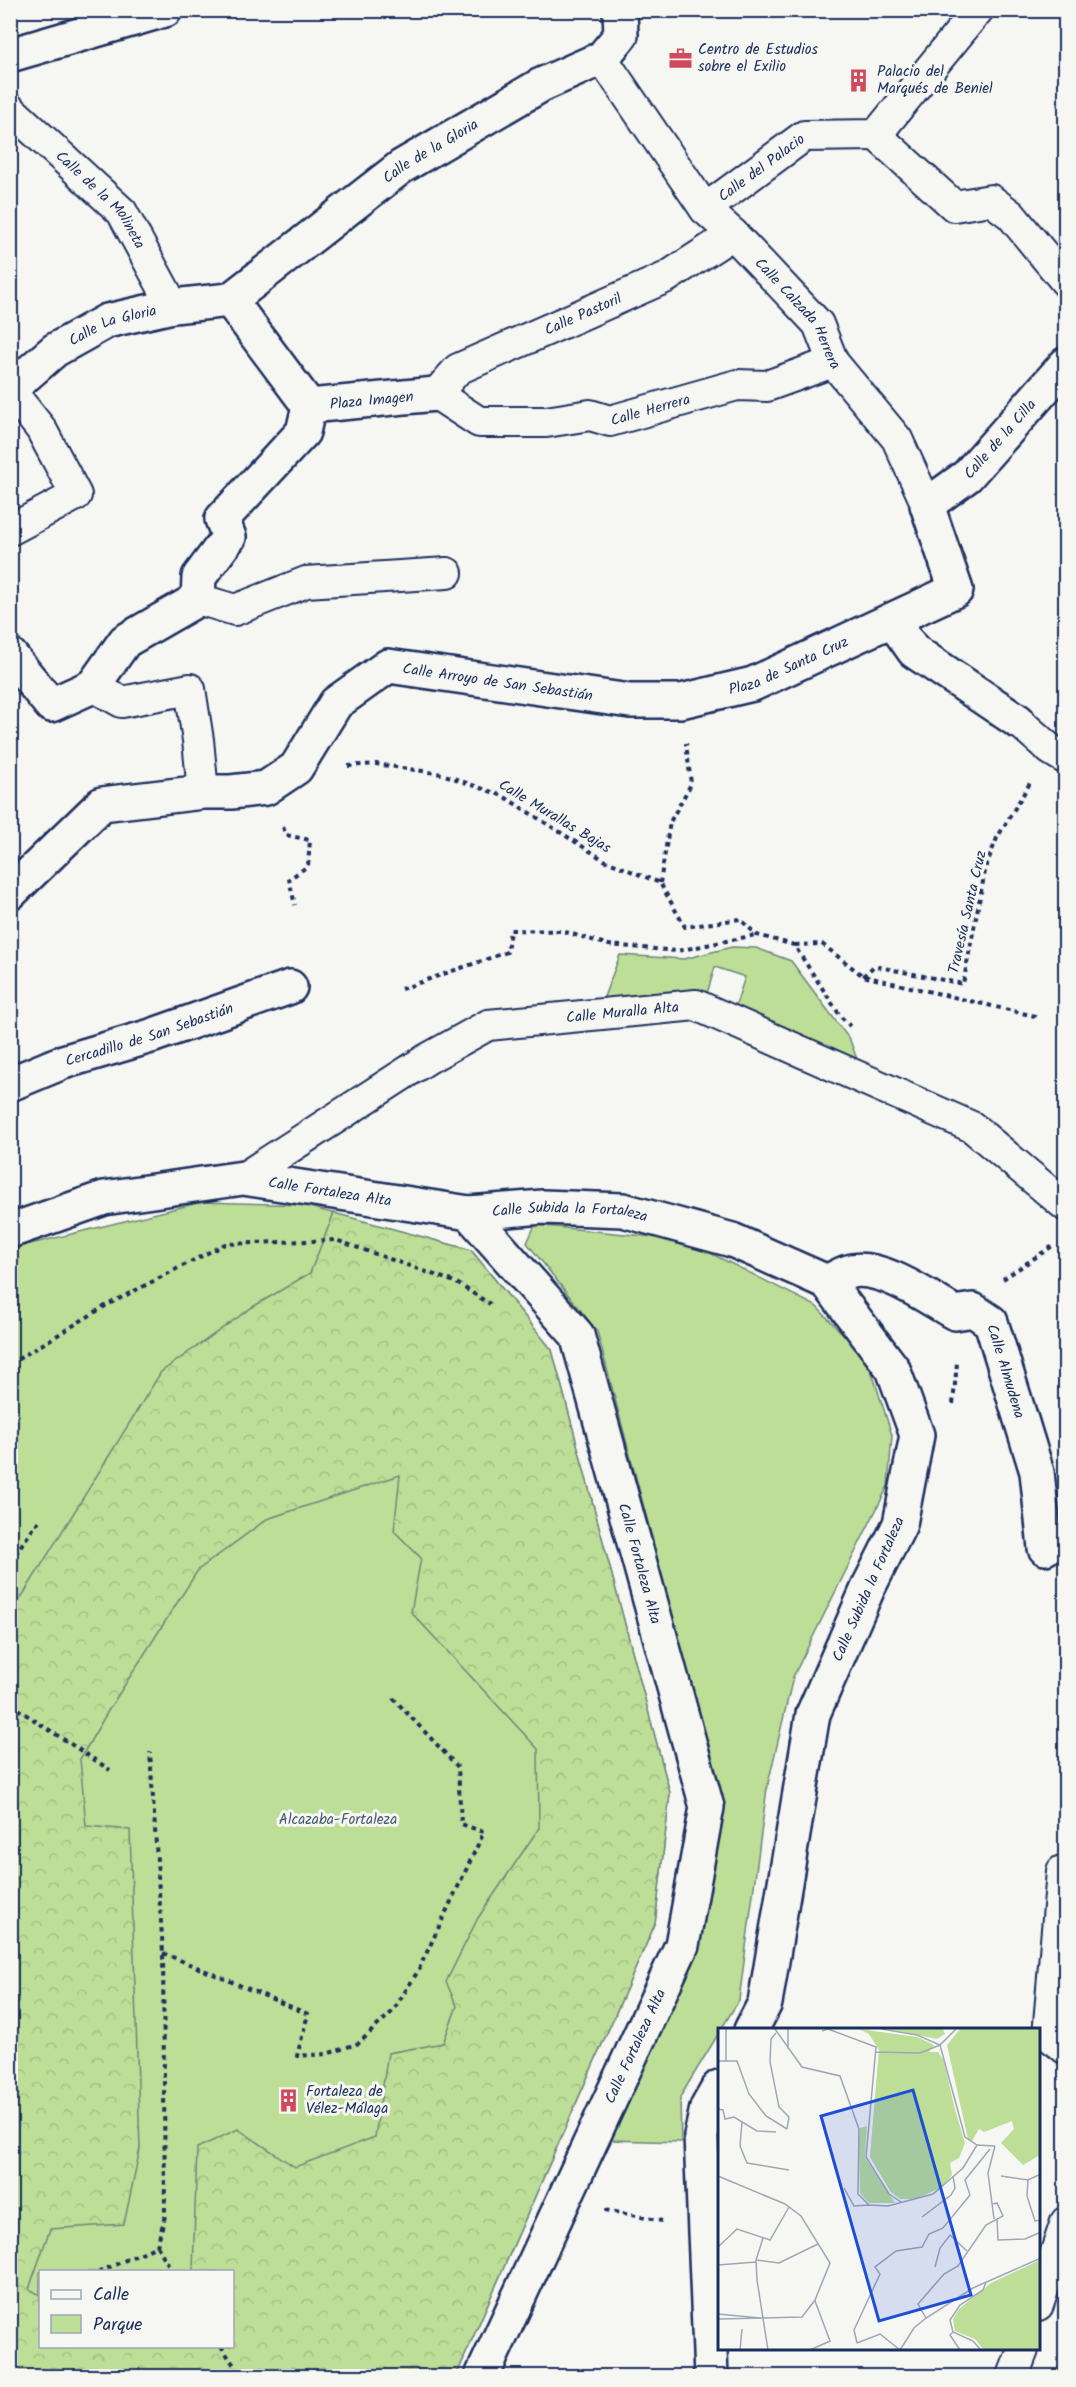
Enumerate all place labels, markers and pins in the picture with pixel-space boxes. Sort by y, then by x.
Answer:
place label: Centro de Estudios sobre el Exilio [698,38,819,79]
office icon: Centro de Estudios sobre el Exilio [667,45,693,71]
place label: Palacio del Marqués de Beniel [877,60,993,101]
building icon: Palacio del Marqués de Beniel [846,67,872,93]
place label: Fortaleza de Vélez-Málaga [306,2080,388,2121]
building icon: Fortaleza de Vélez-Málaga [275,2087,301,2113]

